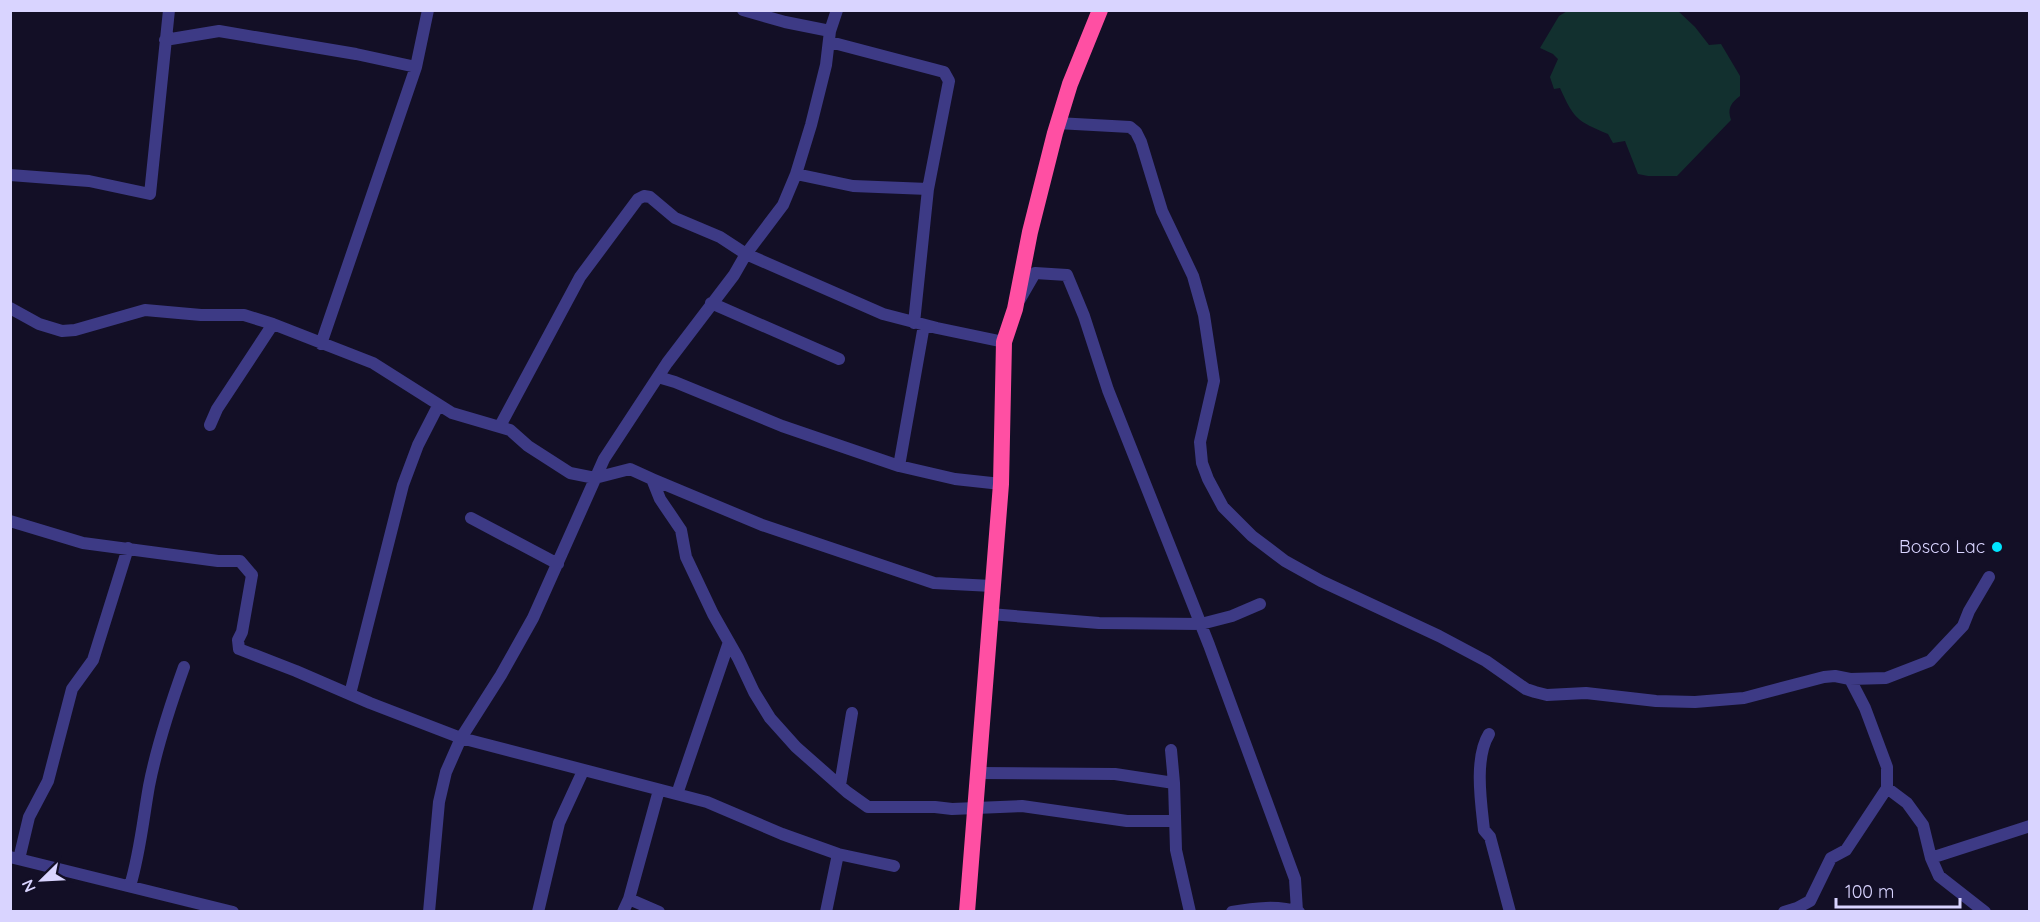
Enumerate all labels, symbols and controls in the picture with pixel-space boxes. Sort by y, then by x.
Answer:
place label: Bosco Lac [1899,535,1985,558]
marker: Bosco Lac [1990,540,2004,554]
north arrow [12,850,72,910]
scale bar [1836,871,1960,909]
text: N [17,877,40,896]
text: 100 m [1845,880,1894,903]

